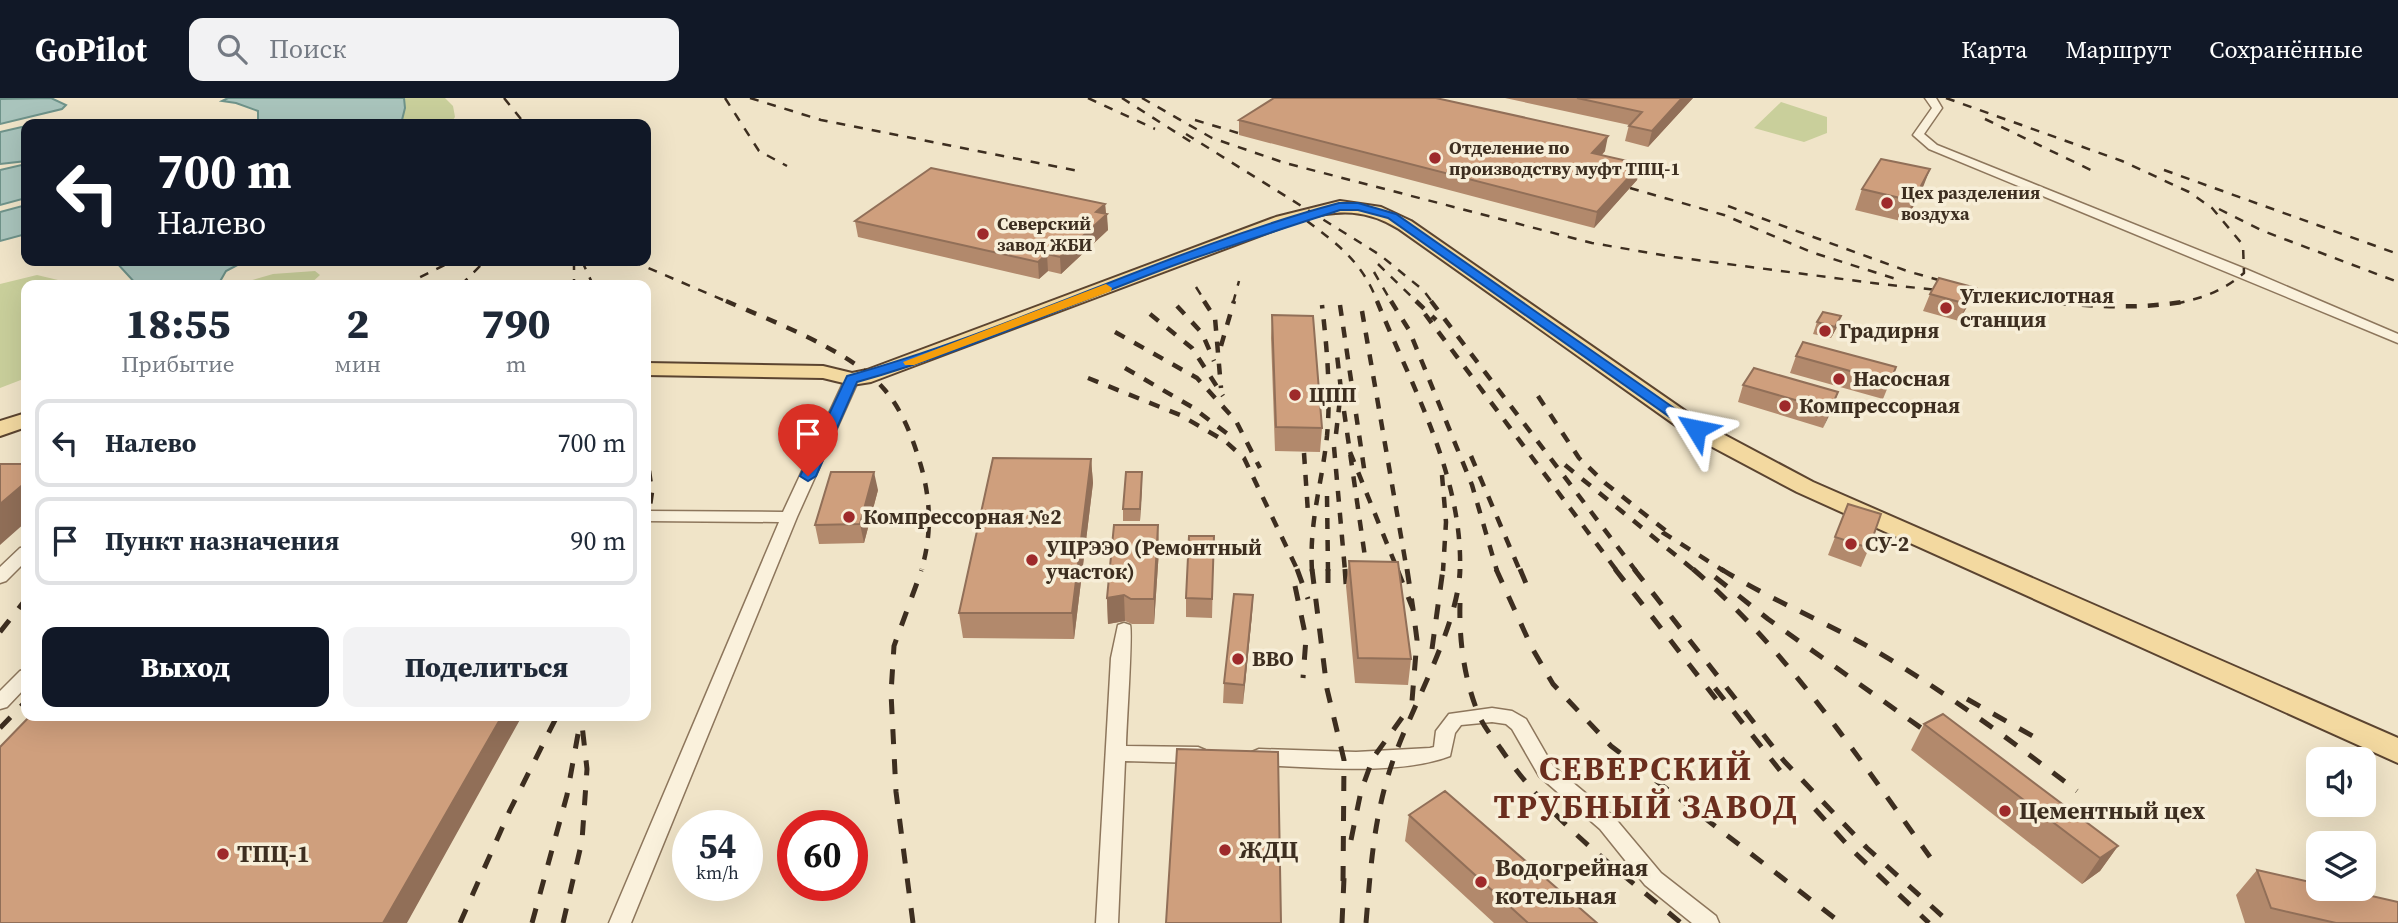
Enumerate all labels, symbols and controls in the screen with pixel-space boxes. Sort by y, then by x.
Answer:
search box [189,18,679,81]
text: GoPilot [35,27,147,72]
icon: search [213,30,251,68]
text: Поиск [269,31,347,67]
text: Карта [1961,33,2027,66]
text: Маршрут [2065,33,2171,66]
text: Сохранённые [2209,33,2363,66]
place label: Отделение по производству муфт ТПЦ-1 [1449,135,1680,181]
text: 700 m [157,137,292,204]
icon: left [42,147,133,238]
marker: Отделение по производству муфт ТПЦ-1 [1427,150,1443,166]
place label: Цех разделения воздуха [1901,180,2040,226]
marker: Цех разделения воздуха [1879,195,1895,211]
text: Налево [157,201,266,245]
place label: Северский завод ЖБИ [997,211,1092,257]
marker: Северский завод ЖБИ [975,226,991,242]
place label: Углекислотная станция [1960,281,2114,334]
text: 18:55 [125,294,230,352]
text: 2 [346,294,369,352]
text: 790 [481,294,551,352]
marker: Углекислотная станция [1938,300,1954,316]
place label: Градирня [1839,316,1939,345]
marker: Градирня [1817,323,1833,339]
text: Прибытие [121,348,234,380]
text: мин [335,348,381,380]
text: m [506,348,526,380]
place label: Насосная [1853,364,1950,393]
marker: Насосная [1831,371,1847,387]
place label: ЦПП [1309,380,1357,409]
marker: ЦПП [1287,387,1303,403]
place label: Компрессорная [1799,391,1960,420]
position arrow [1659,392,1733,466]
marker: Компрессорная [1777,398,1793,414]
pin [778,404,838,476]
icon: arrive [789,415,827,453]
icon: left [46,424,84,462]
text: Налево [105,425,196,461]
text: 700 m [558,425,626,461]
place label: Компрессорная №2 [863,502,1062,531]
marker: Компрессорная №2 [841,509,857,525]
icon: arrive [46,522,84,560]
text: Пункт назначения [105,523,339,559]
text: 90 m [571,523,626,559]
place label: СУ-2 [1865,529,1909,558]
place label: УЦРЭЭО (Ремонтный участок) [1045,533,1262,586]
marker: СУ-2 [1843,536,1859,552]
marker: УЦРЭЭО (Ремонтный участок) [1024,552,1040,568]
button: Выход [42,627,329,707]
button: Поделиться [343,627,630,707]
place label: ВВО [1252,644,1294,673]
marker: ВВО [1230,651,1246,667]
district label: СЕВЕРСКИЙ ТРУБНЫЙ ЗАВОД [1494,746,1798,829]
map controls [2306,747,2376,901]
button: sound [2306,747,2376,817]
place label: Цементный цех [2019,794,2206,827]
marker: Цементный цех [1997,803,2013,819]
speed limit sign: 60 [777,810,868,901]
text: 54 [699,822,736,870]
button: layers [2306,831,2376,901]
place label: ЖДЦ [1239,833,1298,866]
place label: ТПЦ-1 [237,837,310,870]
marker: ЖДЦ [1217,842,1233,858]
marker: ТПЦ-1 [215,846,231,862]
place label: Водогрейная котельная [1495,851,1649,912]
text: km/h [696,860,739,885]
marker: Водогрейная котельная [1473,874,1489,890]

